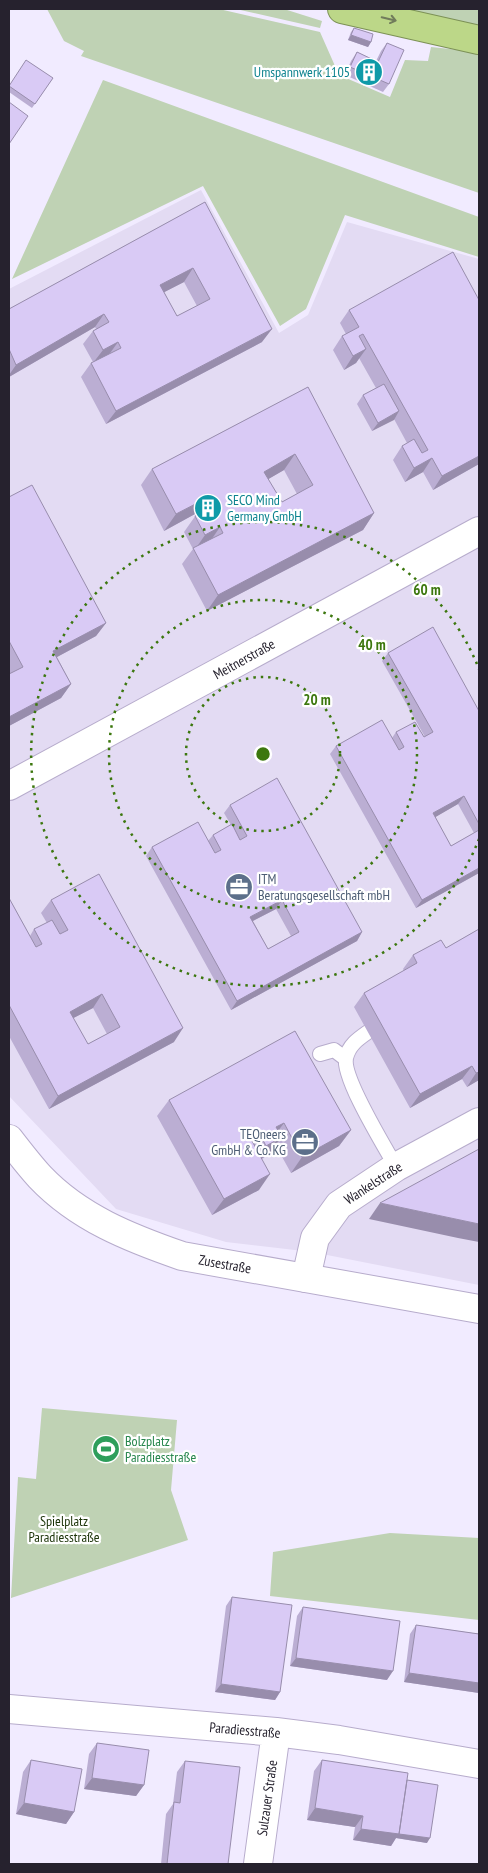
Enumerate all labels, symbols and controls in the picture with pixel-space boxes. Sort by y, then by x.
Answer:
one-way arrow [381,15,397,25]
building icon: Umspannwerk 1105 [354,57,384,87]
place label: Umspannwerk 1105 [254,63,350,81]
place label: SECO Mind Germany GmbH [227,491,302,525]
building icon: SECO Mind Germany GmbH [193,493,223,523]
text: 60 m [413,580,441,599]
street label: Meitnerstraße [210,635,278,683]
text: 40 m [358,635,386,654]
text: 20 m [303,690,331,709]
centre of rings [254,745,272,763]
place label: ITM Beratungsgesellschaft mbH [258,870,390,904]
office icon: ITM Beratungsgesellschaft mbH [224,872,254,902]
place label: TEQneers GmbH & Co. KG [211,1125,286,1159]
office icon: TEQneers GmbH & Co. KG [290,1127,320,1157]
street label: Wankelstraße [341,1157,406,1208]
street label: Zusestraße [197,1251,253,1278]
place label: Bolzplatz Paradiesstraße [125,1432,196,1466]
sports icon: Bolzplatz Paradiesstraße [91,1434,121,1464]
park label: Spielplatz Paradiesstraße [28,1512,100,1546]
street label: Paradiesstraße [209,1718,281,1742]
street label: Sulzauer Straße [253,1759,281,1837]

